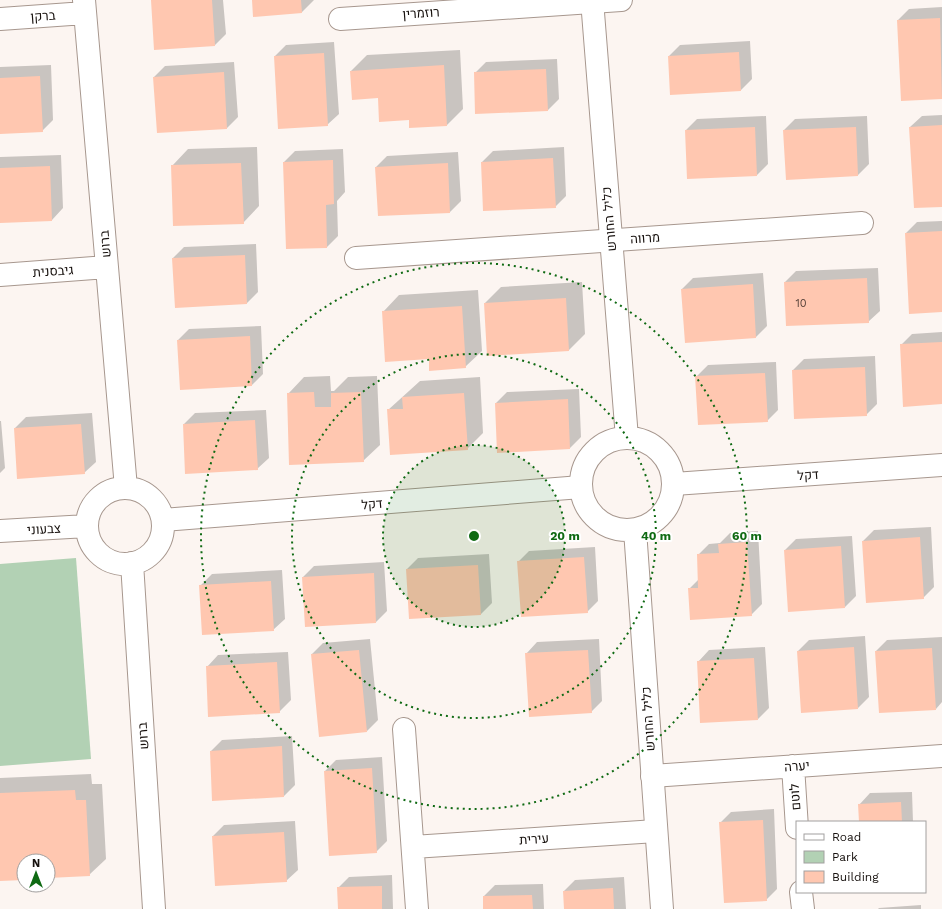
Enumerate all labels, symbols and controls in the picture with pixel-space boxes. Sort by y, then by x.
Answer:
street label: רוזמרין [402,4,440,22]
street label: ברקן [30,8,56,24]
street label: כליל החורש [599,186,619,252]
street label: מרווה [630,229,660,247]
street label: ברוש [96,230,114,258]
street label: גיבסנית [32,262,74,280]
house number: 10 [795,297,807,310]
street label: דקל [797,467,819,483]
street label: דקל [361,496,384,512]
street label: צבעוני [27,521,61,537]
centre of rings [467,529,481,543]
text: 20 m [550,529,580,543]
text: 40 m [641,529,671,543]
text: 60 m [732,529,762,543]
street label: כליל החורש [638,686,658,752]
street label: ברוש [135,722,151,750]
street label: יערה [784,758,810,774]
street label: לוטם [787,783,803,811]
legend [796,821,926,893]
street label: עירית [519,830,549,848]
text: Road [832,830,861,844]
text: Park [832,850,858,864]
north arrow [16,853,56,893]
text: N [32,857,40,870]
text: Building [832,870,879,884]

